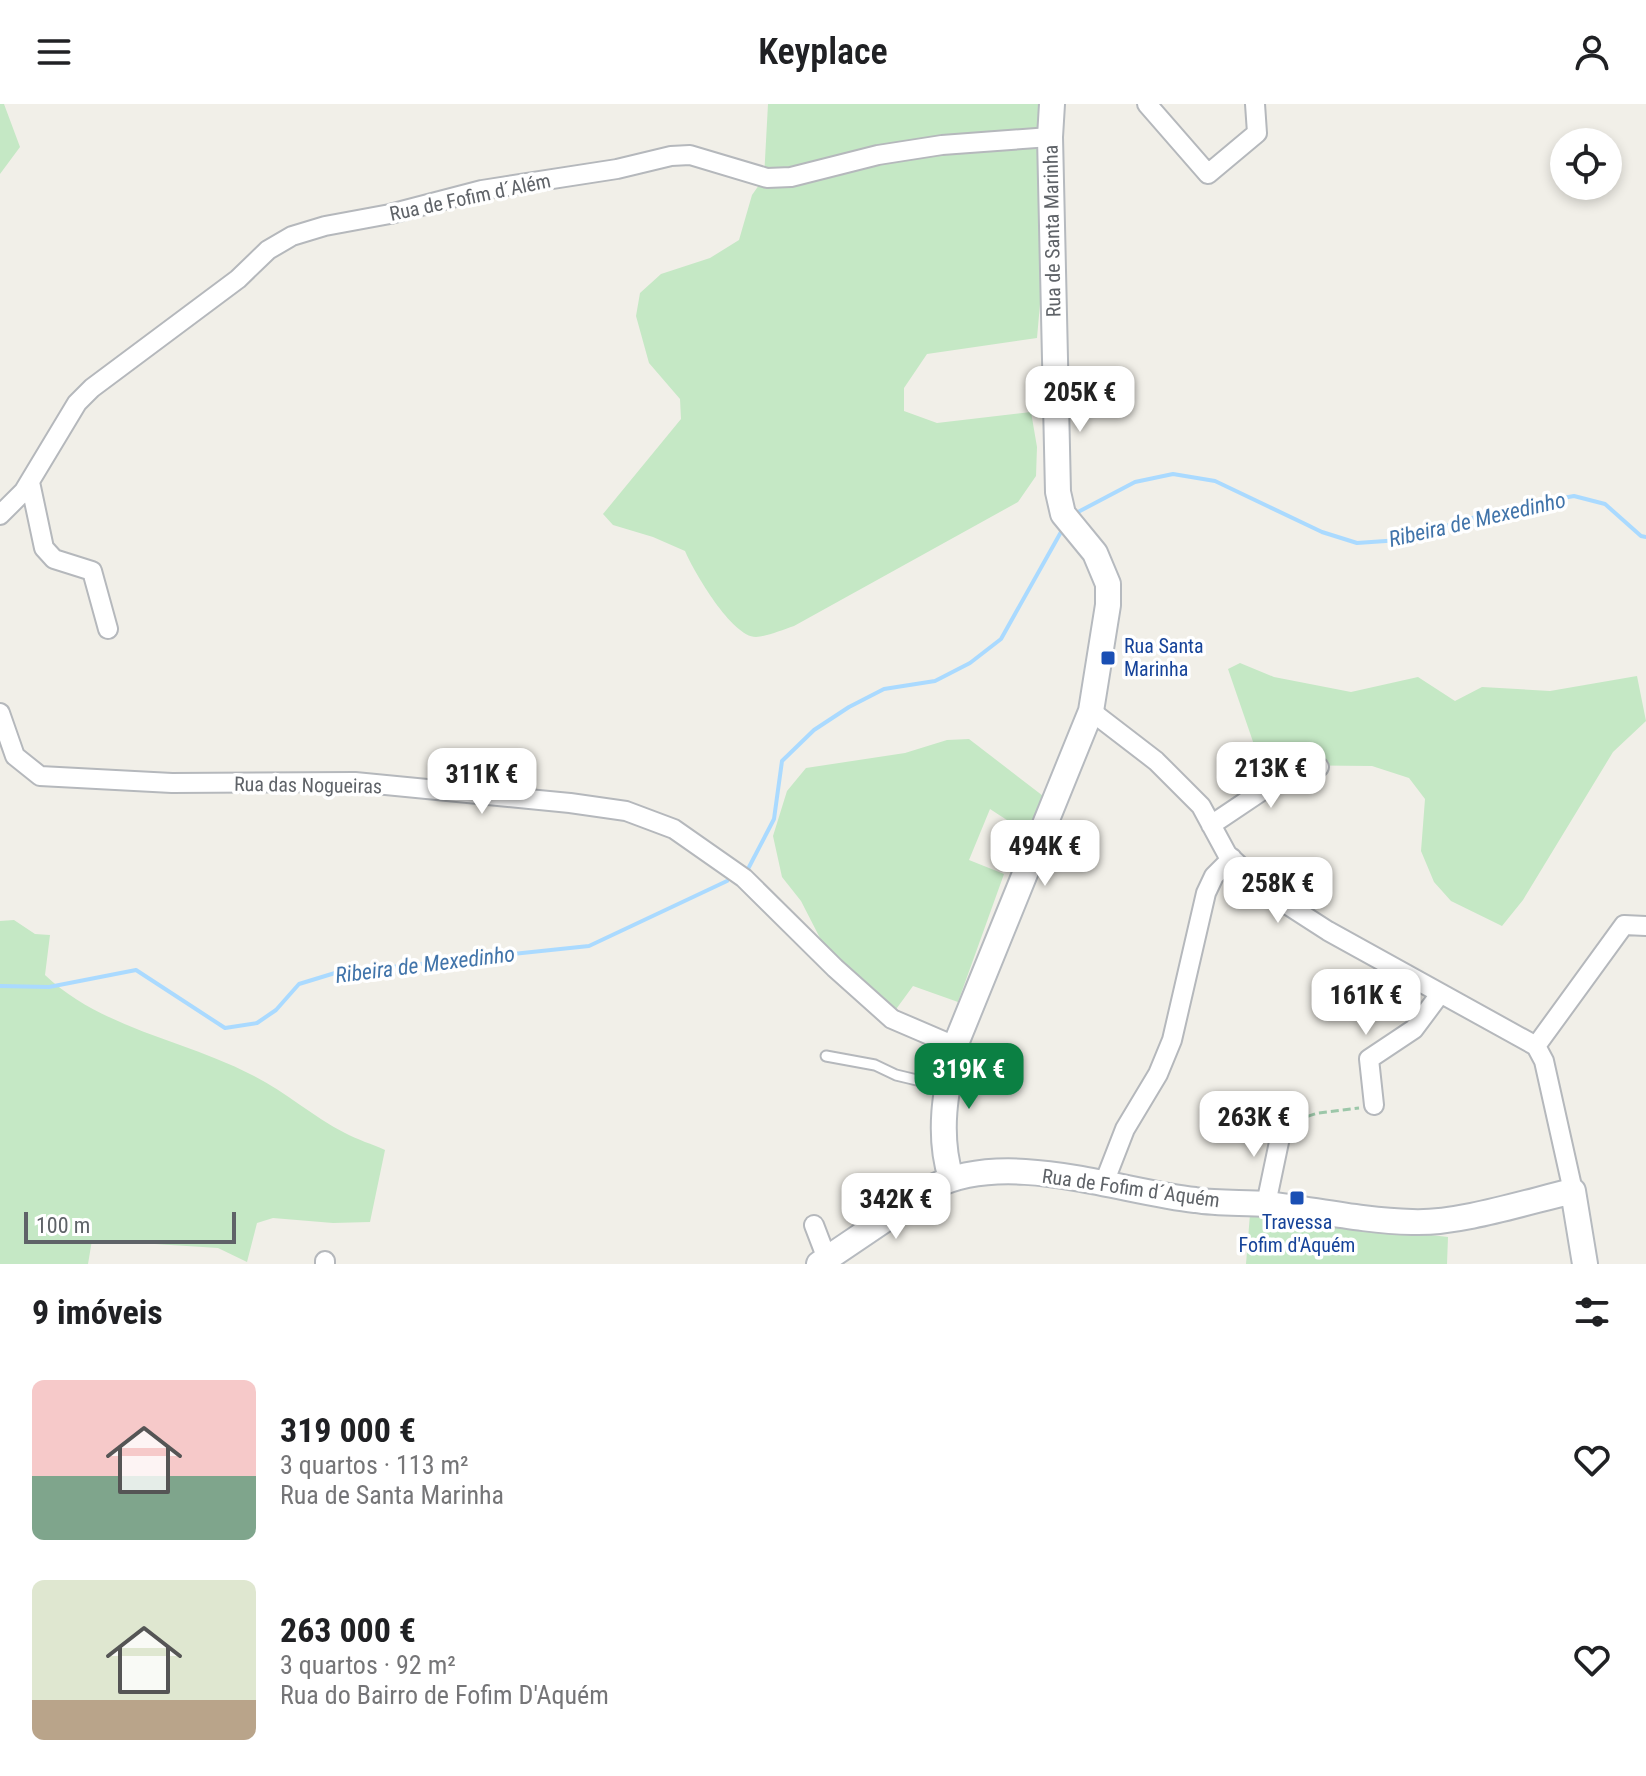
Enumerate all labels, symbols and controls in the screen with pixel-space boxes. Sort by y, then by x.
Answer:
icon: menu [32,30,76,74]
icon: person [1570,30,1614,74]
text: Keyplace [758,31,888,73]
map controls [1550,128,1622,200]
button: locate [1550,128,1622,200]
street label: Rua de Santa Marinha [1038,145,1066,317]
street label: Rua de Fofim d´Além [387,168,553,226]
pin: 205K € [1015,366,1145,434]
text: 205K € [1044,377,1116,407]
water label: Ribeira de Mexedinho [1386,487,1568,552]
place label: Rua Santa Marinha [1124,634,1204,681]
marker: Rua Santa Marinha [1099,649,1117,667]
pin: 213K € [1206,742,1336,810]
pin: 311K € [417,748,547,816]
text: 213K € [1235,753,1307,783]
text: 311K € [446,759,518,789]
street label: Rua das Nogueiras [234,772,382,798]
pin: 494K € [980,820,1110,888]
text: 494K € [1009,831,1081,861]
pin: 258K € [1213,857,1343,925]
text: 258K € [1242,868,1314,898]
water label: Ribeira de Mexedinho [334,941,516,988]
pin: 161K € [1301,969,1431,1037]
text: 161K € [1330,980,1402,1010]
pin: 319K € [904,1043,1034,1111]
text: 319K € [933,1054,1005,1084]
pin: 263K € [1189,1091,1319,1159]
text: 263K € [1218,1102,1290,1132]
street label: Rua de Fofim d´Aquém [1041,1164,1221,1212]
pin: 342K € [831,1173,961,1241]
text: 342K € [860,1184,932,1214]
marker: Travessa Fofim d'Aquém [1288,1189,1306,1207]
scale bar [24,1208,236,1244]
place label: Travessa Fofim d'Aquém [1239,1210,1355,1257]
text: 100 m [36,1213,90,1238]
icon: filters [1570,1290,1614,1334]
text: 9 imóveis [32,1292,163,1332]
text: 319 000 € [280,1410,416,1450]
icon: home [96,1412,192,1508]
icon: heart [1570,1438,1614,1482]
text: 3 quartos · 113 m² [280,1450,469,1480]
text: Rua de Santa Marinha [280,1480,504,1510]
text: 263 000 € [280,1610,416,1650]
icon: home [96,1612,192,1708]
icon: heart [1570,1638,1614,1682]
text: 3 quartos · 92 m² [280,1650,456,1680]
text: Rua do Bairro de Fofim D'Aquém [280,1680,609,1710]

